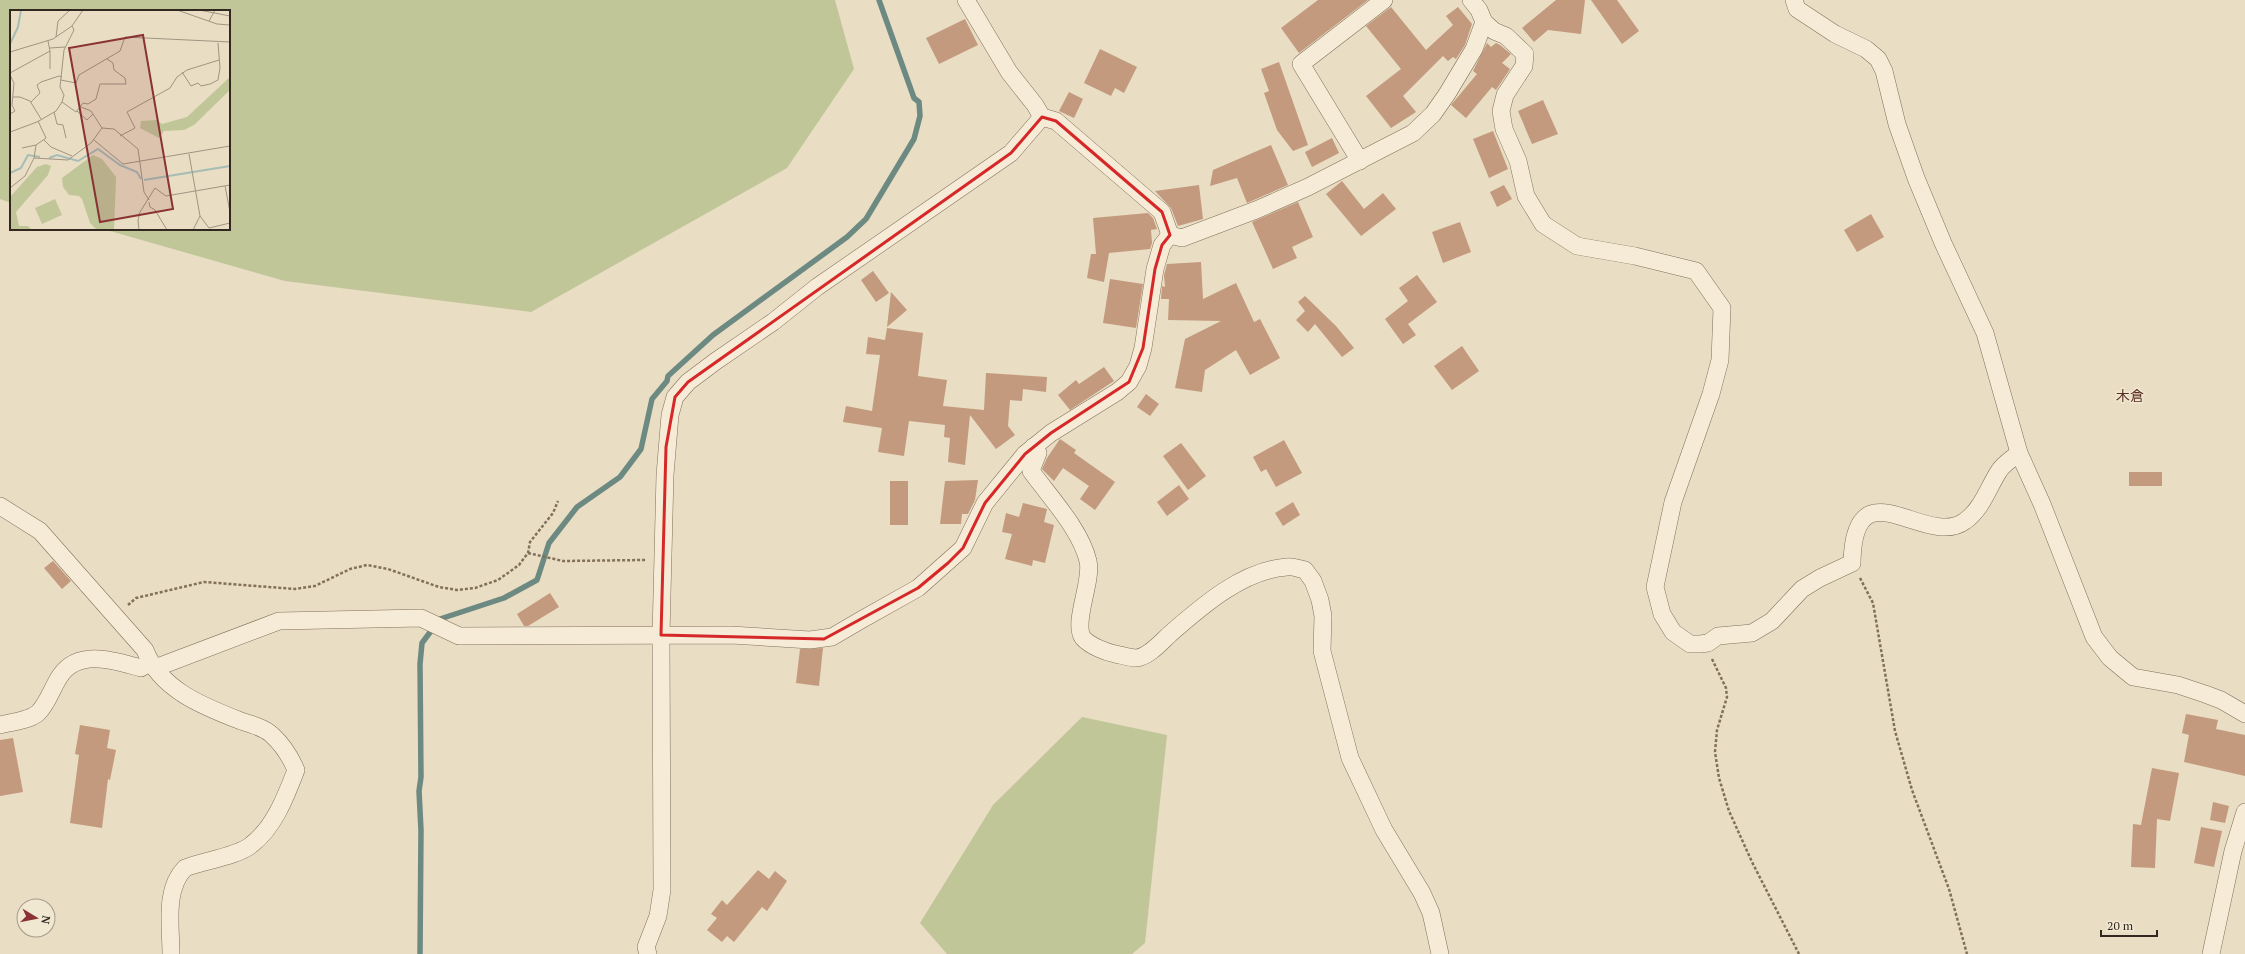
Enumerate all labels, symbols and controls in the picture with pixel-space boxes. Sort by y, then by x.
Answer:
inset map [10,10,230,230]
district label: 木倉 [2116,386,2144,405]
north arrow [16,898,56,938]
scale bar [2101,912,2157,938]
text: N [38,914,53,926]
text: 20 m [2107,918,2134,933]

